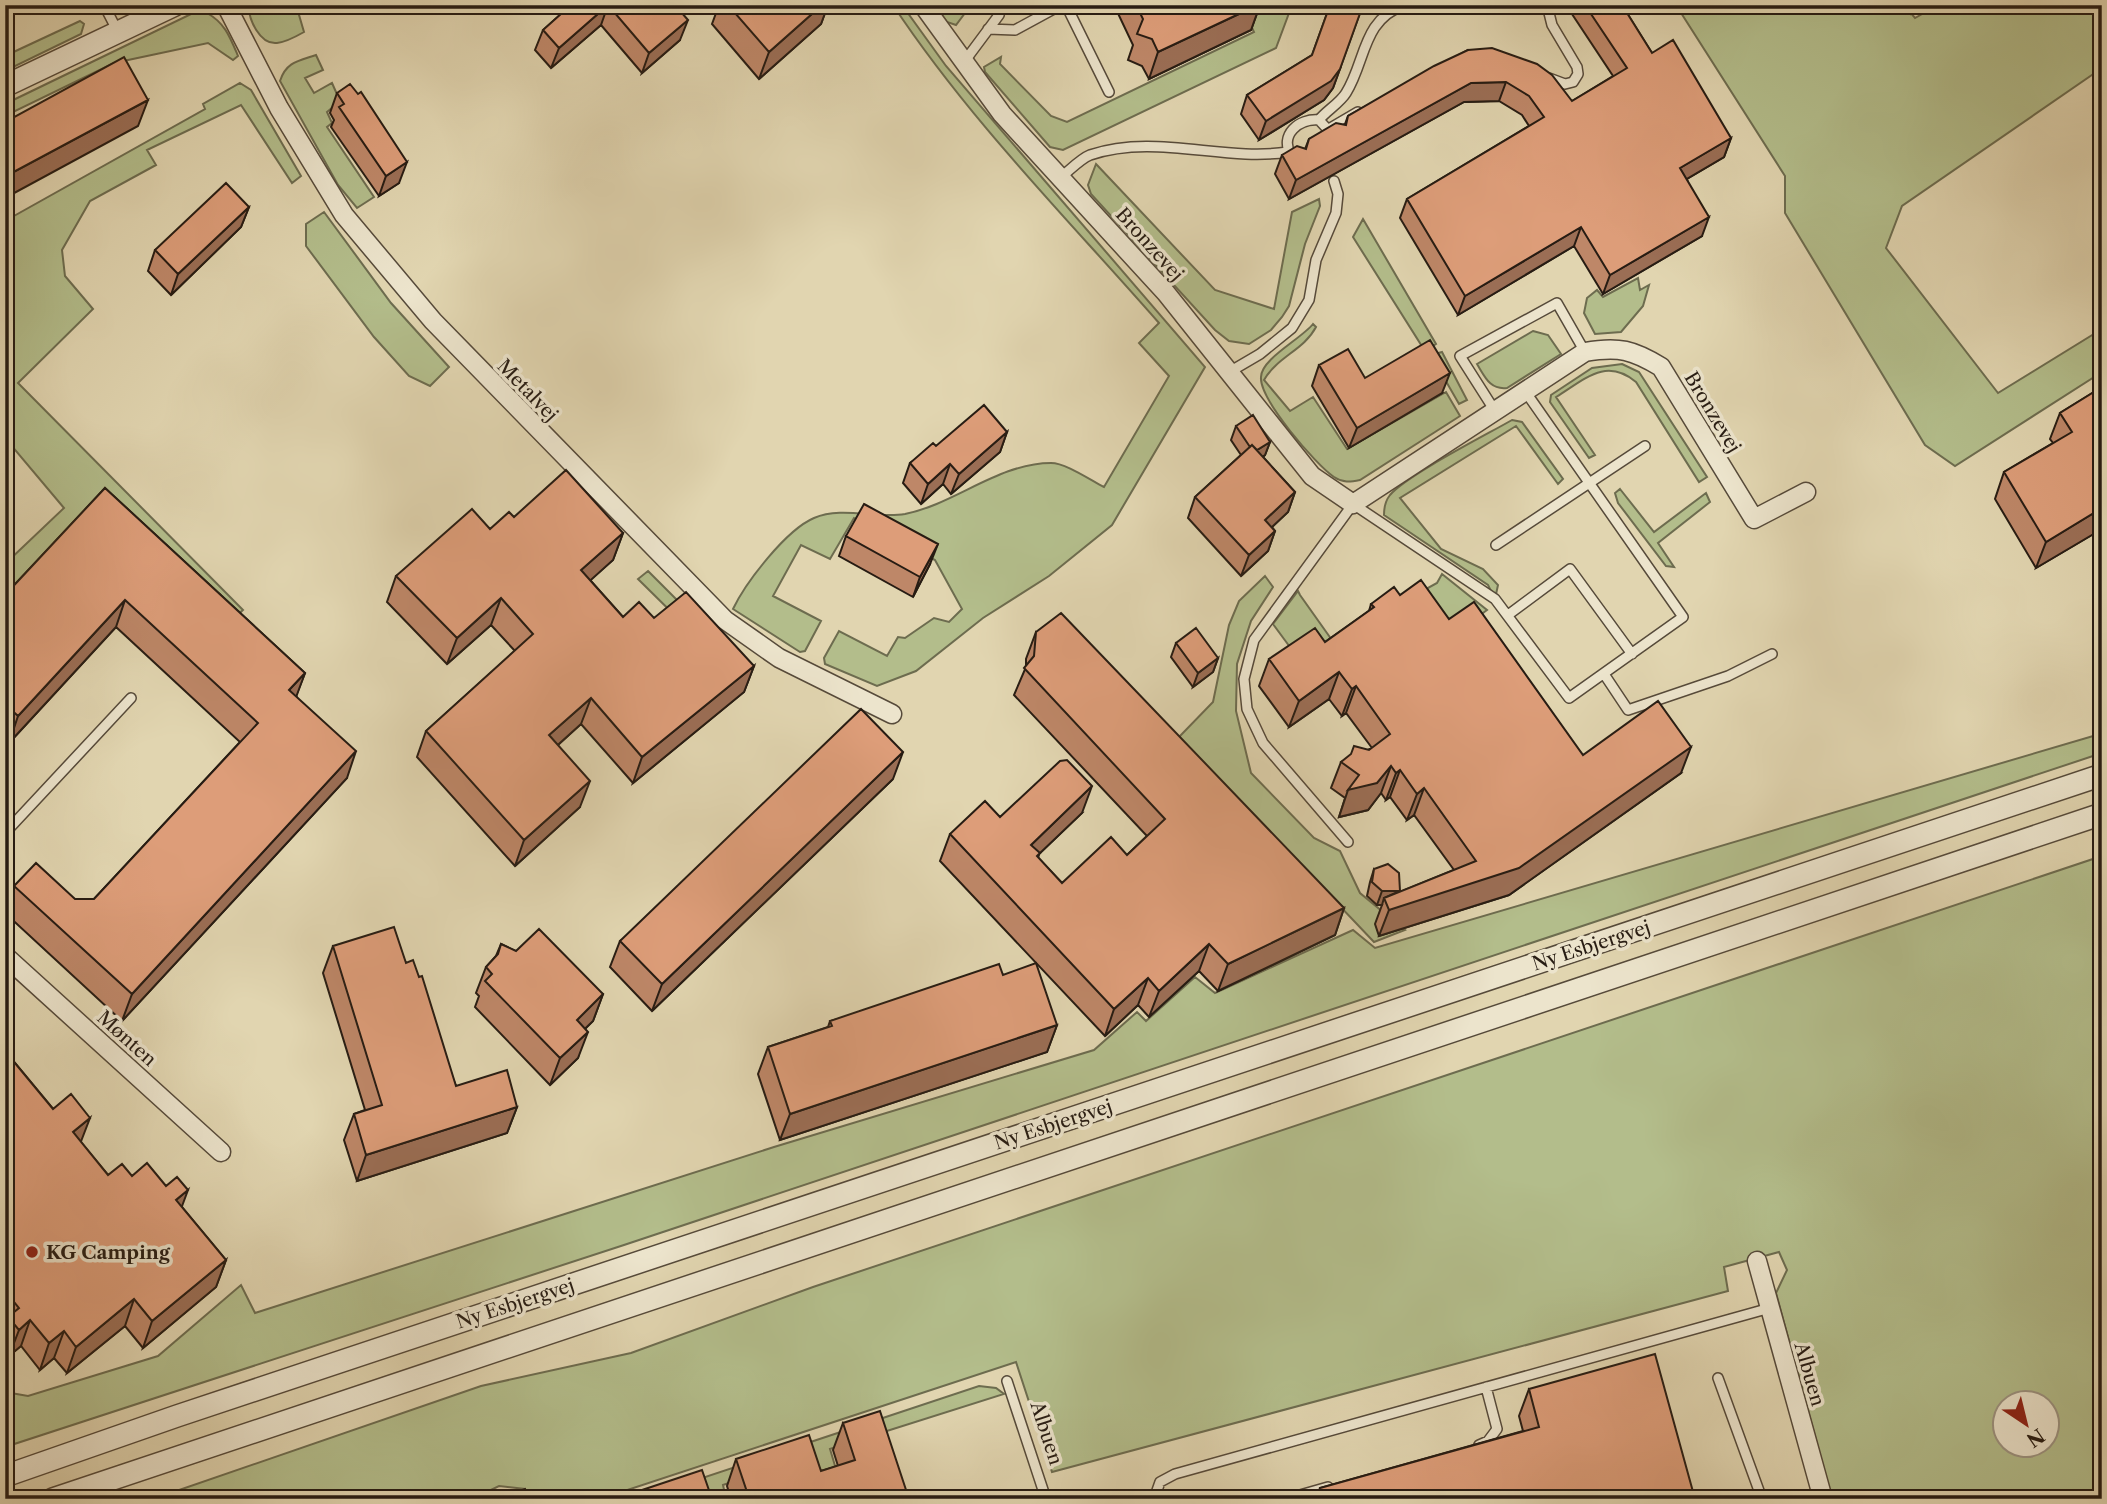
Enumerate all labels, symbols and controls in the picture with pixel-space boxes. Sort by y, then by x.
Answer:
street label: Bronzevej [1111,203,1188,286]
street label: Metalvej [492,355,563,426]
street label: Bronzevej [1679,368,1746,457]
street label: Ny Esbjergvej [1529,916,1653,975]
street label: Mønten [92,1006,161,1071]
street label: Ny Esbjergvej [991,1095,1115,1154]
place label: KG Camping [46,1241,171,1264]
marker: KG Camping [24,1244,40,1260]
street label: Ny Esbjergvej [453,1274,577,1333]
street label: Albuen [1789,1339,1830,1409]
north arrow [1992,1388,2062,1458]
street label: Albuen [1025,1398,1068,1468]
text: N [2022,1423,2049,1452]

